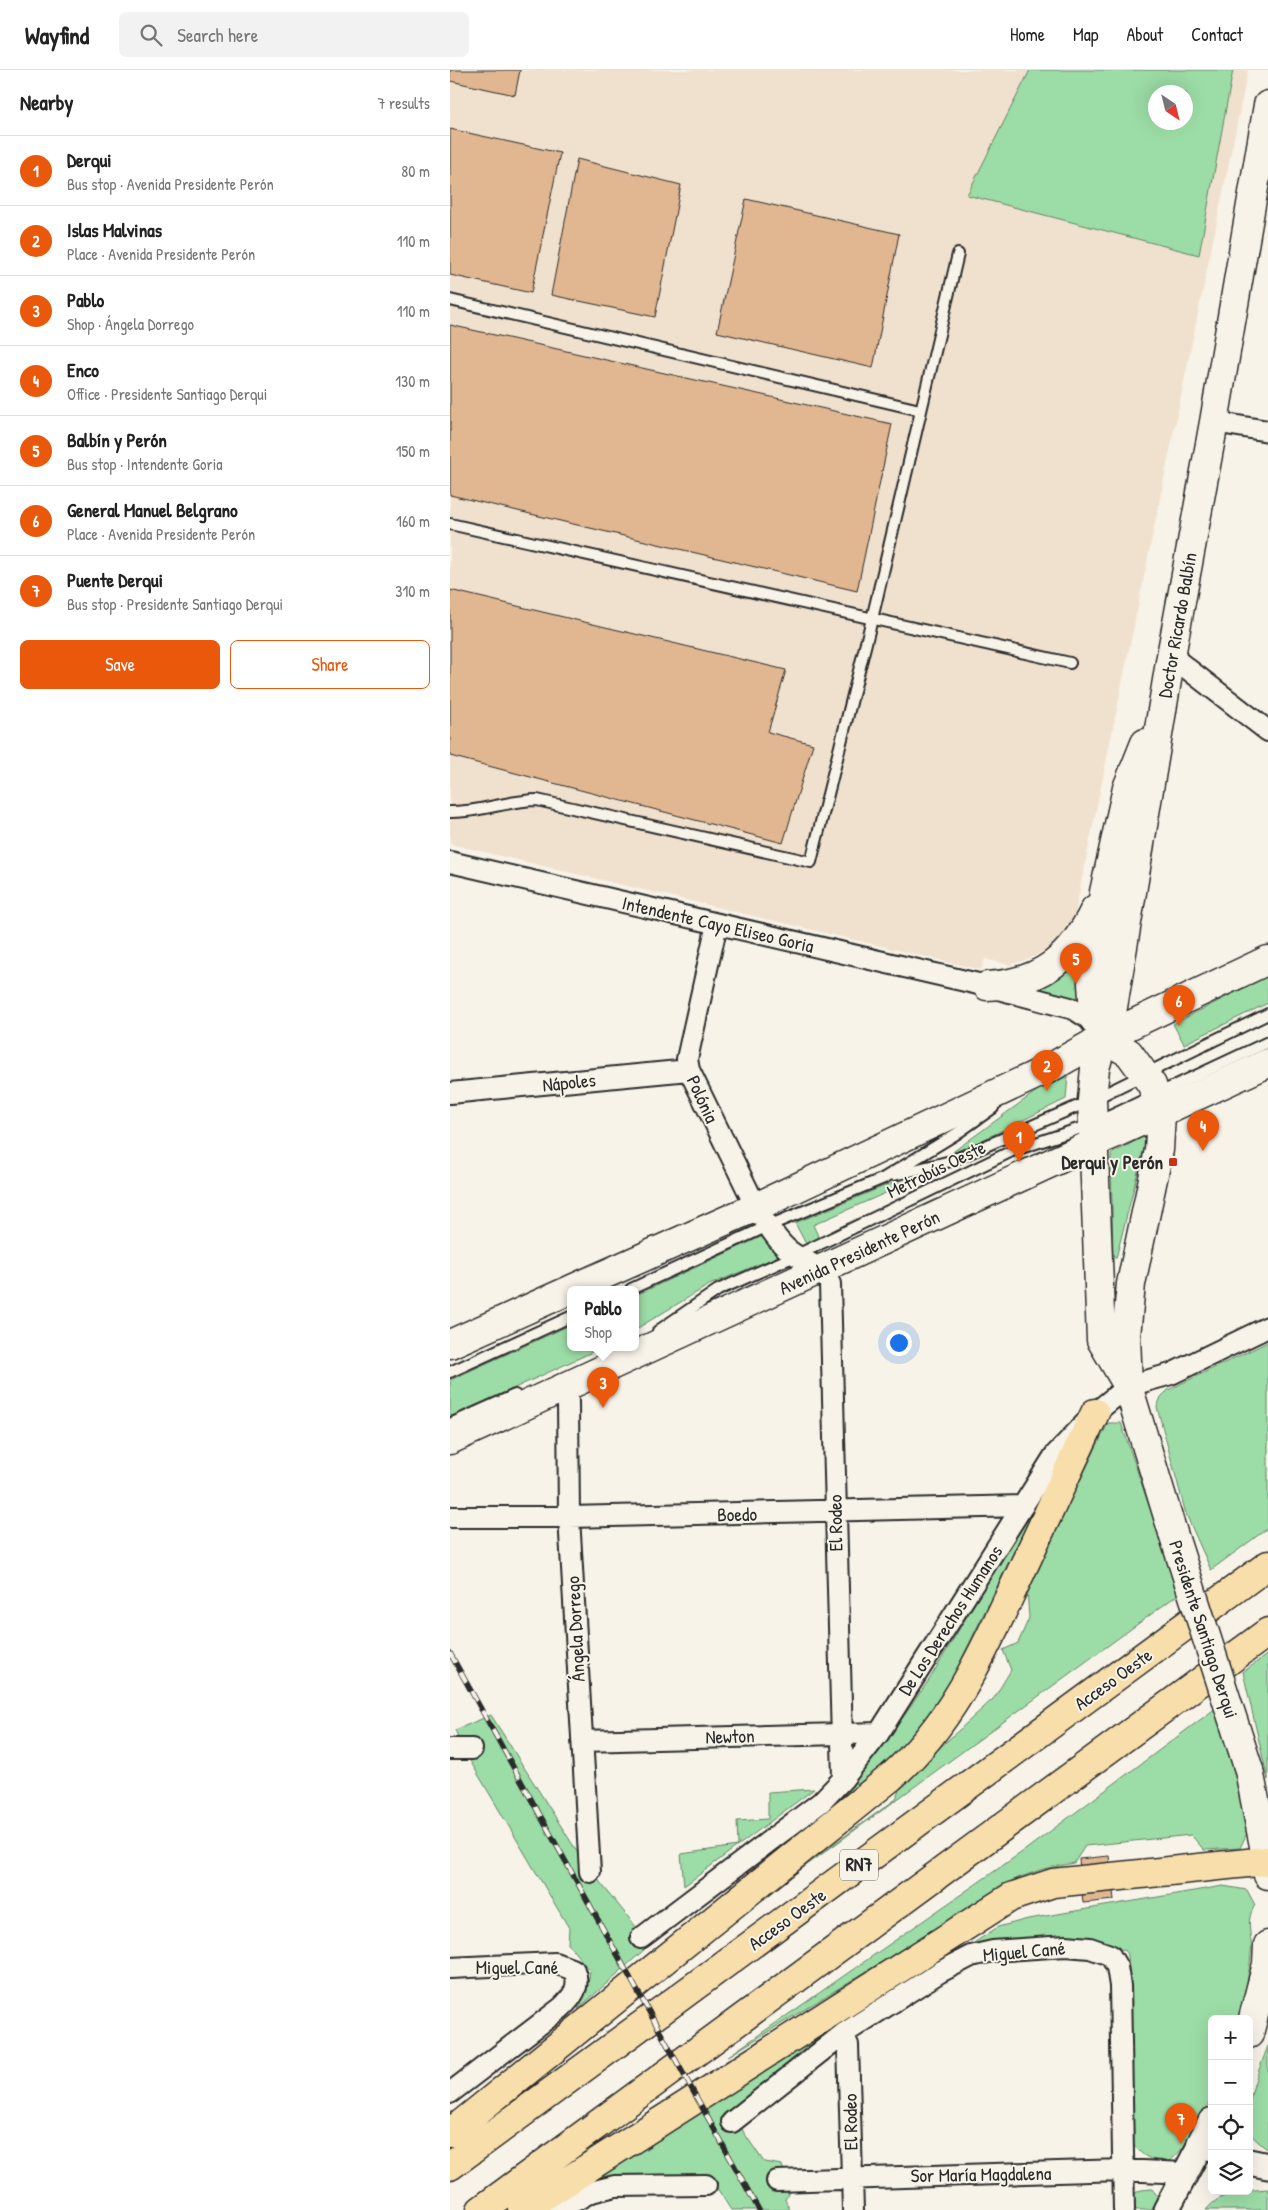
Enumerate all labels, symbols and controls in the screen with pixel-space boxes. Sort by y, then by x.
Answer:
search box [119,12,469,57]
text: Wayfind [25,19,89,51]
icon: search [137,21,165,49]
text: Search here [177,22,258,48]
text: Home [1010,22,1045,47]
text: Map [1073,22,1098,47]
text: About [1126,22,1163,47]
text: Contact [1191,22,1243,47]
north arrow [1148,85,1193,130]
text: Nearby [20,88,73,117]
text: 7 results [377,92,430,114]
text: Derqui [67,147,112,173]
text: 1 [33,160,39,182]
text: 80 m [401,160,430,182]
text: Bus stop · Avenida Presidente Perón [67,173,274,195]
text: Islas Malvinas [67,217,162,243]
text: 2 [32,230,40,252]
text: 110 m [397,230,430,252]
text: Place · Avenida Presidente Perón [67,243,255,265]
text: Pablo [67,287,104,313]
text: 3 [32,300,40,322]
text: 110 m [397,300,430,322]
text: Shop · Ángela Dorrego [67,313,194,335]
text: Enco [67,357,99,383]
text: 4 [33,370,39,392]
text: 130 m [395,370,430,392]
text: Office · Presidente Santiago Derqui [67,383,267,405]
text: Balbín y Perón [67,427,167,453]
text: 5 [33,440,39,462]
text: 150 m [396,440,430,462]
text: Bus stop · Intendente Goria [67,453,223,475]
text: General Manuel Belgrano [67,497,238,523]
text: 6 [33,510,39,532]
text: 160 m [396,510,430,532]
text: Place · Avenida Presidente Perón [67,523,255,545]
street label: Doctor Ricardo Balbín [1151,550,1203,700]
text: Puente Derqui [67,567,163,593]
text: 7 [32,580,40,602]
text: 310 m [395,580,430,602]
text: Bus stop · Presidente Santiago Derqui [67,593,283,615]
button: Save [20,640,220,689]
button: Share [230,640,430,689]
street label: Intendente Cayo Eliseo Goria [620,889,817,959]
pin: 5 [1060,943,1092,984]
pin: 6 [1163,985,1195,1026]
pin: 2 [1031,1050,1063,1091]
street label: Nápoles [541,1066,597,1098]
street label: Polónia [681,1071,726,1128]
pin: 4 [1187,1110,1219,1151]
pin: 1 [1003,1121,1035,1162]
street label: Metrobús Oeste [882,1134,990,1204]
place label: Derqui y Perón [1061,1149,1163,1176]
marker: Derqui y Perón [1167,1156,1179,1168]
street label: Avenida Presidente Perón [774,1203,944,1301]
popup [567,1286,639,1351]
text: Pablo [584,1295,622,1321]
text: Shop [584,1321,612,1343]
your location [886,1330,912,1356]
pin: 3 [587,1367,619,1408]
street label: El Rodeo [822,1494,848,1552]
street label: Boedo [717,1501,758,1527]
street label: Presidente Santiago Derqui [1163,1537,1245,1721]
street label: De Los Derechos Humanos [892,1540,1008,1700]
street label: Ángela Dorrego [559,1575,591,1682]
street label: Acceso Oeste [1069,1642,1158,1716]
street label: Newton [705,1722,755,1750]
road number: RN7 [840,1850,878,1880]
street label: Acceso Oeste [743,1882,832,1956]
street label: Miguel Cané [982,1934,1067,1968]
street label: Miguel Cané [476,1954,559,1980]
map controls [1208,2015,1253,2195]
button: + [1208,2015,1253,2060]
button: − [1208,2060,1253,2105]
street label: El Rodeo [837,2093,863,2151]
pin: 7 [1165,2103,1197,2144]
button: locate [1208,2105,1253,2150]
button: layers [1208,2150,1253,2195]
street label: Sor María Magdalena [910,2160,1052,2188]

